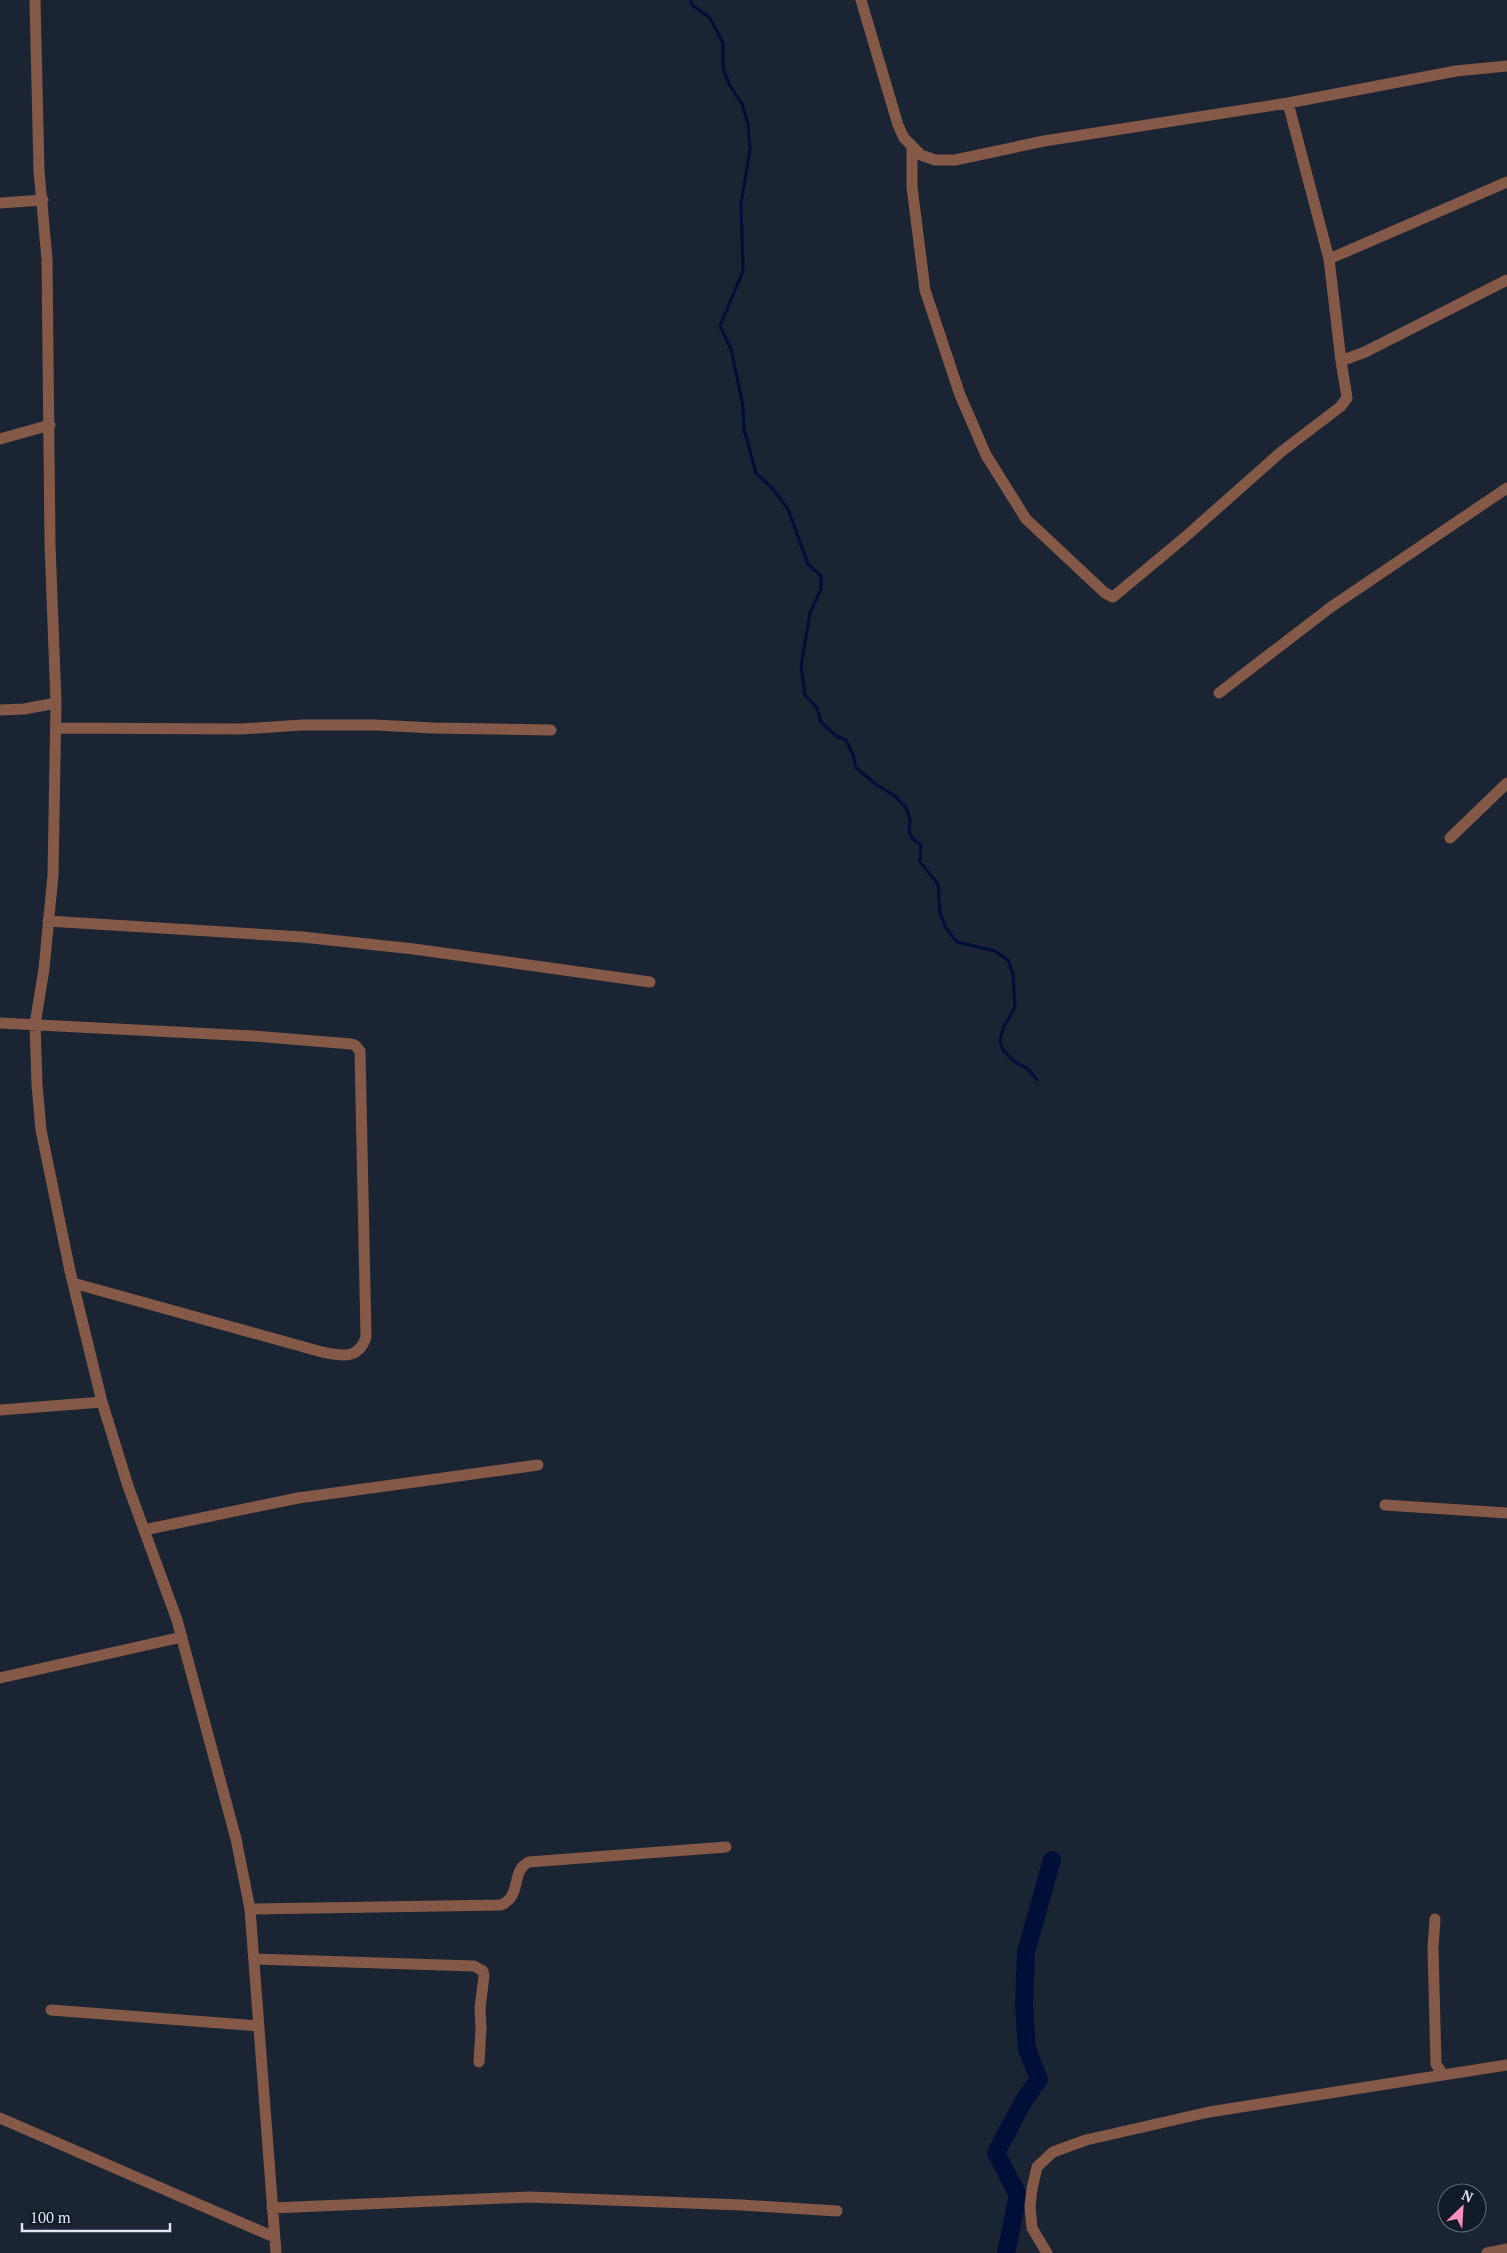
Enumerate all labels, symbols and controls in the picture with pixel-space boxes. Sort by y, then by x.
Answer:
north arrow [1437,2183,1487,2233]
text: N [1459,2185,1477,2207]
scale bar [22,2200,170,2232]
text: 100 m [30,2207,71,2227]

